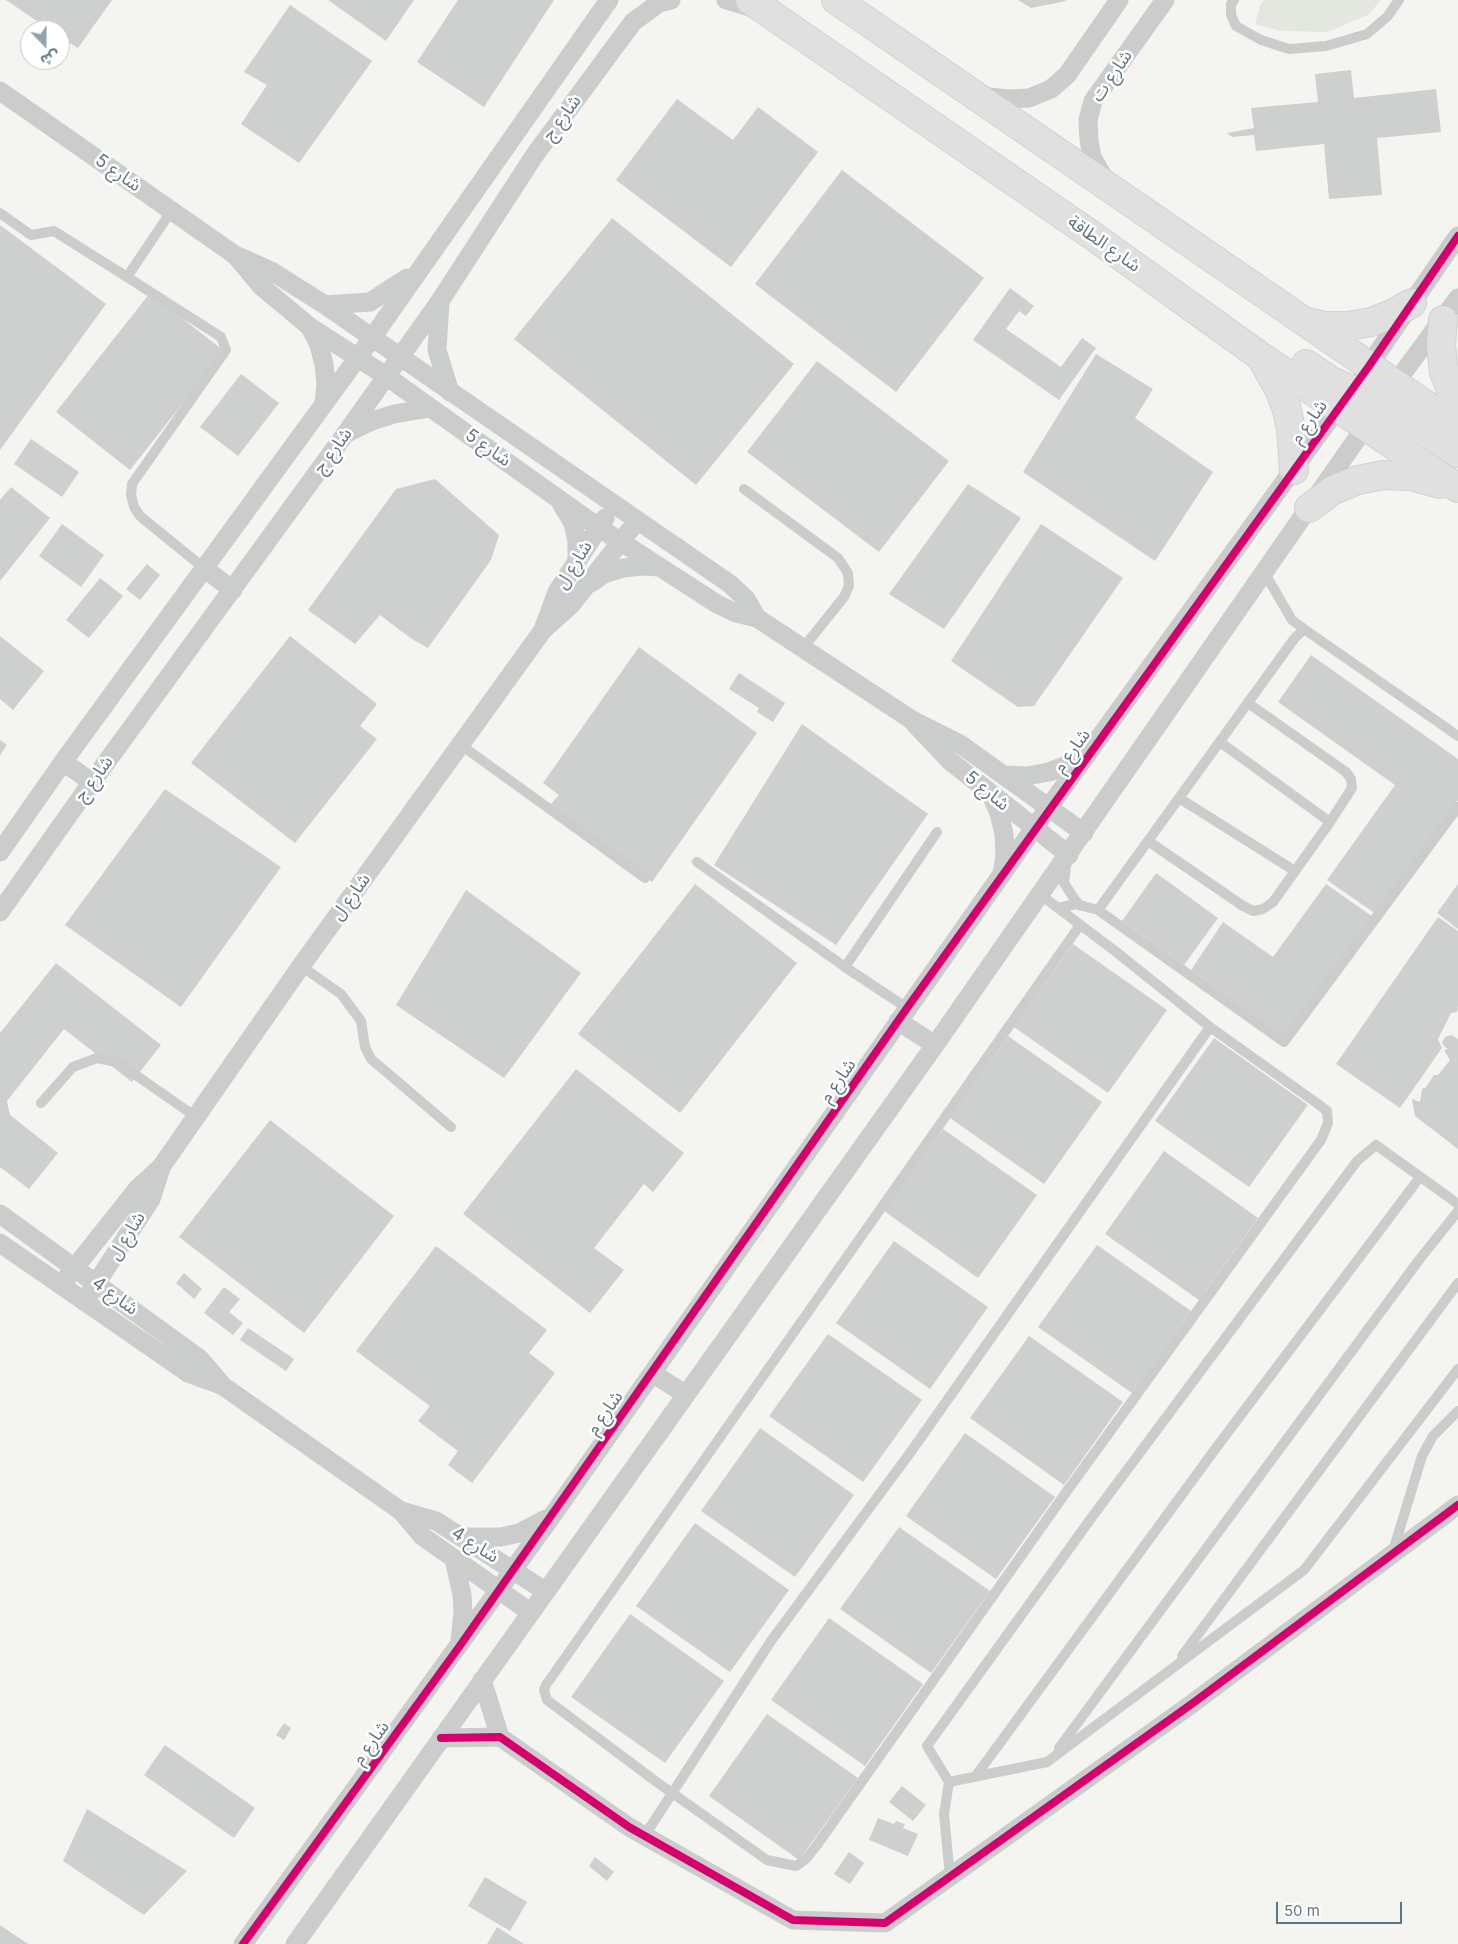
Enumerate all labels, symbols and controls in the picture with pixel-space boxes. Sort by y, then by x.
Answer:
north arrow [20,20,70,70]
street label: شارع ت [1087,46,1137,106]
text: ش [38,47,63,70]
street label: شارع ج [538,91,586,145]
street label: شارع 5 [91,150,145,196]
street label: شارع الطاقة [1063,211,1145,277]
street label: شارع م [1286,396,1332,448]
street label: شارع ج [309,424,357,478]
street label: شارع 5 [461,425,515,471]
street label: شارع ل [551,537,597,593]
street label: شارع م [1049,725,1095,777]
street label: شارع ج [70,752,118,806]
street label: شارع 5 [960,767,1014,815]
street label: شارع ل [327,869,375,925]
street label: شارع م [815,1055,861,1107]
street label: شارع ل [104,1208,150,1264]
street label: شارع 4 [88,1272,142,1320]
street label: شارع م [582,1387,628,1439]
street label: شارع 4 [447,1522,503,1568]
street label: شارع م [348,1717,394,1769]
scale bar [1278,1892,1404,1924]
text: 50 m [1284,1901,1320,1920]

